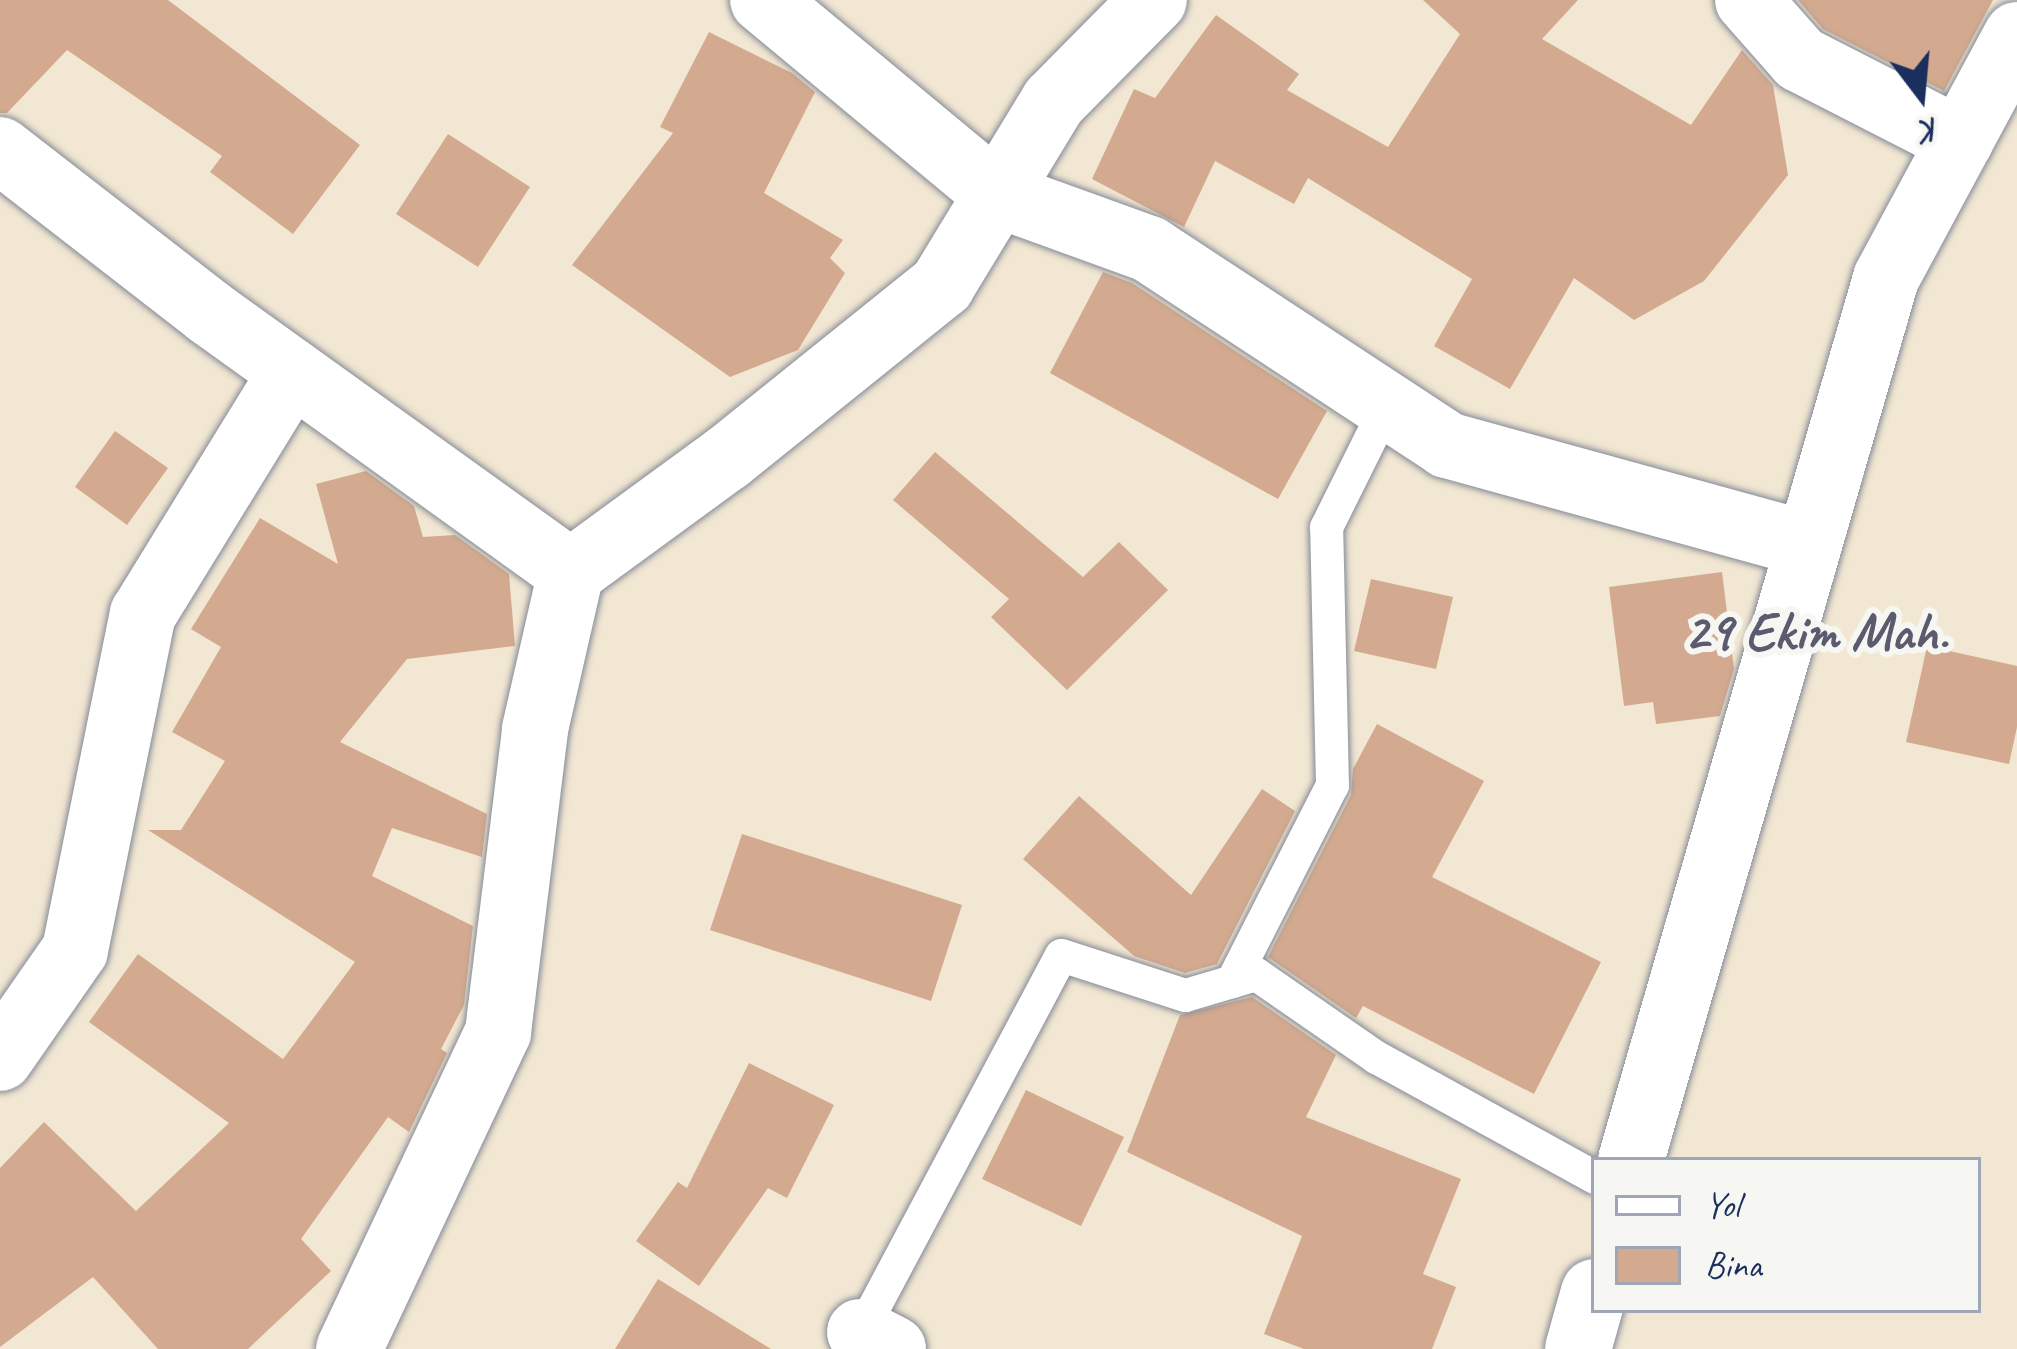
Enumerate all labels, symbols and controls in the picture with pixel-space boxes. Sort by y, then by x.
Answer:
north arrow [1861,36,1981,156]
text: K [1917,108,1945,153]
district label: 29 Ekim Mah. [1683,599,1949,663]
legend [1591,1157,1981,1313]
text: Yol [1705,1182,1740,1228]
text: Bina [1705,1242,1761,1288]

